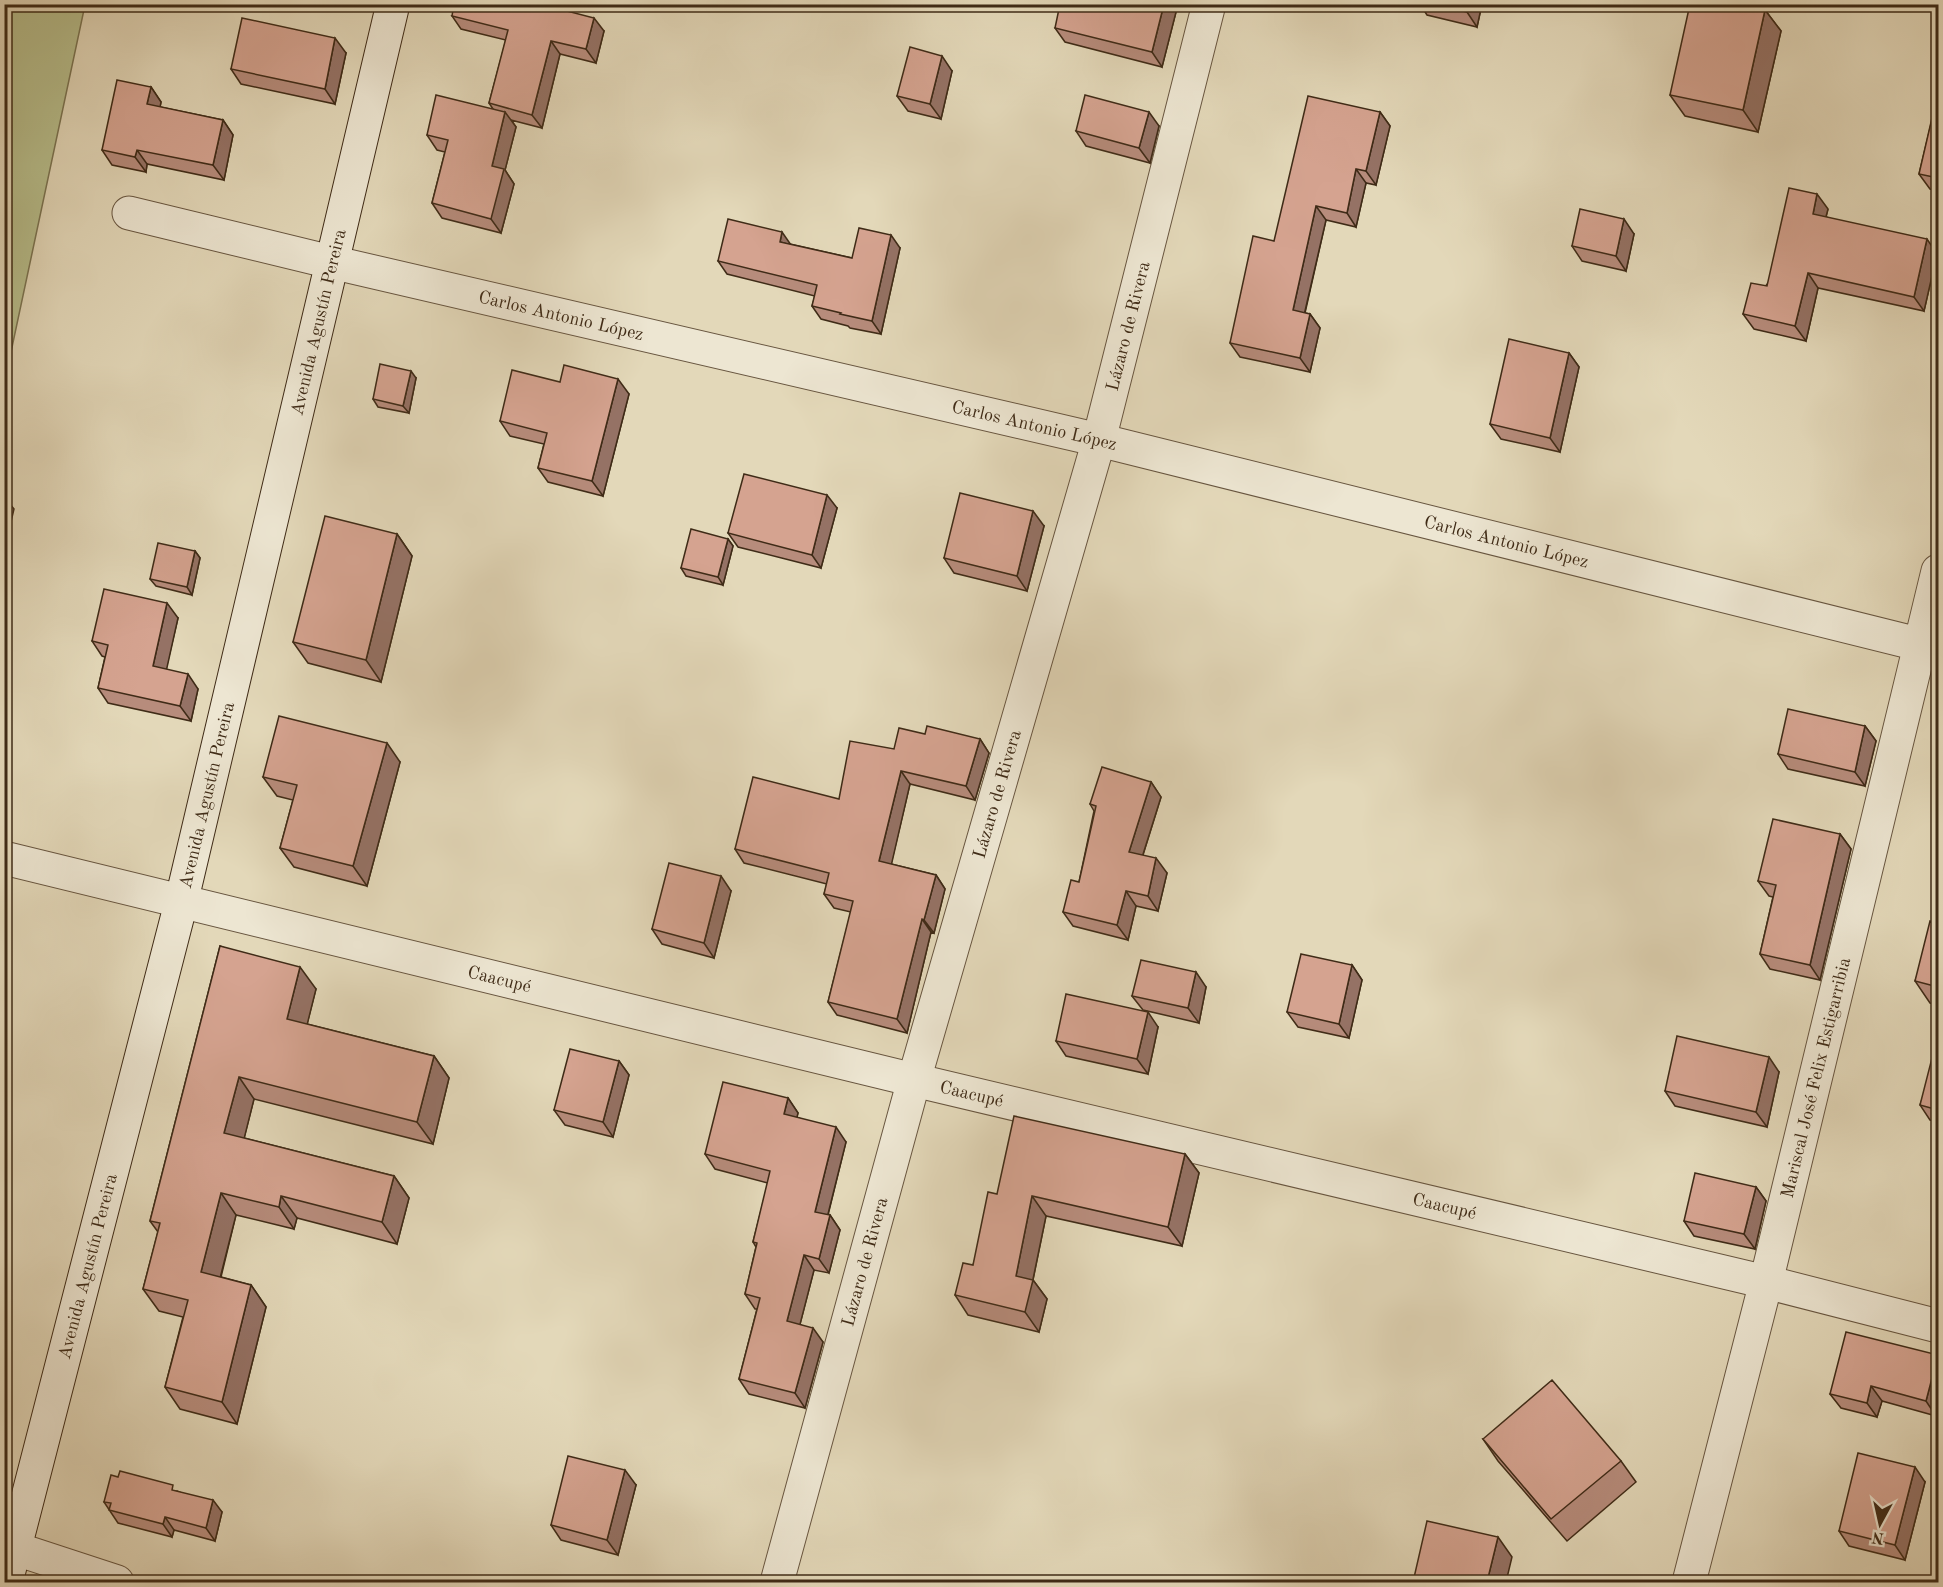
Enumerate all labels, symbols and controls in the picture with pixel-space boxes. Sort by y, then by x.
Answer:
street label: Avenida Agustín Pereira [288,227,350,417]
street label: Lázaro de Rivera [1104,260,1154,393]
street label: Carlos Antonio López [477,288,645,344]
street label: Carlos Antonio López [950,398,1119,454]
street label: Carlos Antonio López [1422,513,1590,572]
street label: Avenida Agustín Pereira [177,700,238,890]
street label: Lázaro de Rivera [971,728,1025,861]
street label: Mariscal José Felix Estigarribia [1779,956,1854,1200]
street label: Caacupé [466,963,533,996]
street label: Caacupé [938,1078,1005,1111]
street label: Avenida Agustín Pereira [56,1172,121,1361]
street label: Caacupé [1411,1191,1478,1223]
street label: Lázaro de Rivera [839,1195,892,1328]
north arrow [1850,1494,1910,1554]
text: N [1870,1528,1885,1546]

